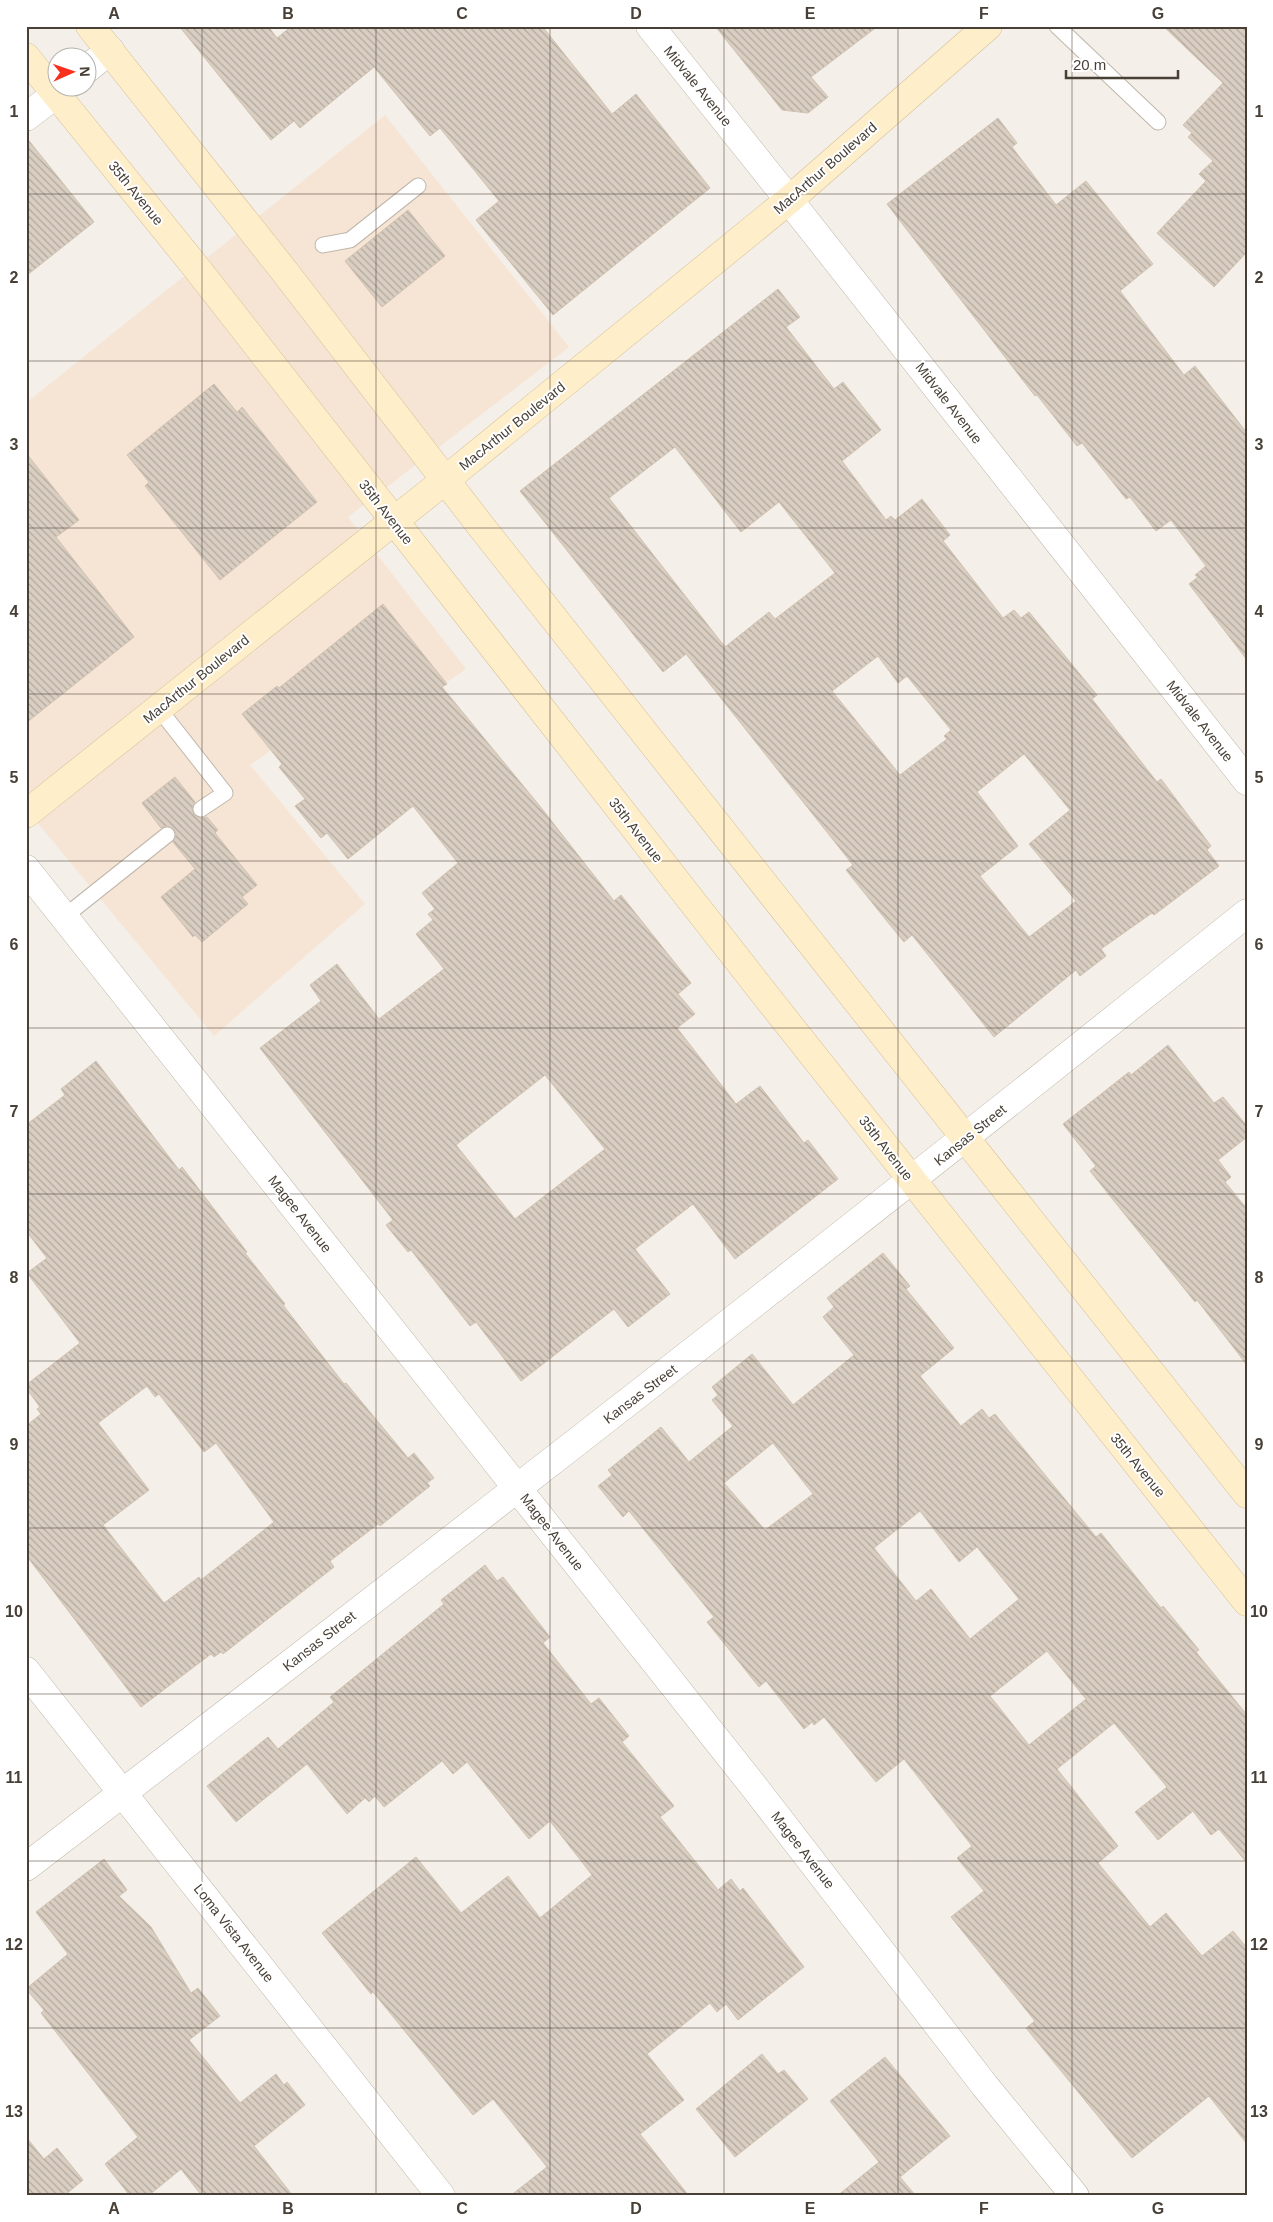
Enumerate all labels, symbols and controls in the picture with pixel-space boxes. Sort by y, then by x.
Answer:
text: A [108,5,120,22]
text: B [282,5,294,22]
text: C [456,5,468,22]
text: D [630,5,642,22]
text: E [805,5,816,22]
text: F [979,5,989,22]
text: G [1152,5,1164,22]
street label: Midvale Avenue [661,43,735,130]
north arrow [48,48,98,98]
scale bar [1066,48,1178,80]
text: 20 m [1073,56,1106,73]
text: N [77,66,93,77]
text: 1 [10,103,19,120]
text: 1 [1255,103,1264,120]
street label: MacArthur Boulevard [770,119,880,217]
street label: 35th Avenue [105,158,167,228]
text: 2 [10,269,19,286]
text: 2 [1255,269,1264,286]
street label: Midvale Avenue [912,359,986,447]
street label: MacArthur Boulevard [456,378,568,474]
text: 3 [10,436,19,453]
text: 3 [1255,436,1264,453]
street label: 35th Avenue [356,476,416,548]
text: 4 [10,603,19,620]
text: 4 [1255,603,1264,620]
street label: MacArthur Boulevard [140,631,252,727]
street label: Midvale Avenue [1163,677,1237,765]
text: 5 [10,769,19,786]
text: 5 [1255,769,1264,786]
street label: 35th Avenue [606,794,666,866]
text: 6 [10,936,19,953]
text: 6 [1255,936,1264,953]
street label: Kansas Street [931,1101,1009,1169]
text: 7 [10,1103,19,1120]
text: 7 [1255,1103,1264,1120]
street label: 35th Avenue [856,1112,916,1184]
street label: Magee Avenue [265,1172,335,1256]
text: 8 [10,1269,19,1286]
text: 8 [1255,1269,1264,1286]
street label: Kansas Street [600,1361,680,1427]
street label: 35th Avenue [1107,1430,1169,1500]
text: 9 [10,1436,19,1453]
text: 9 [1255,1436,1264,1453]
street label: Magee Avenue [517,1490,587,1574]
text: 10 [5,1603,23,1620]
text: 10 [1250,1603,1268,1620]
street label: Kansas Street [279,1608,359,1674]
text: 11 [6,1769,23,1786]
text: 11 [1251,1769,1268,1786]
street label: Magee Avenue [768,1808,838,1892]
street label: Loma Vista Avenue [191,1881,277,1985]
text: 12 [5,1936,23,1953]
text: 12 [1250,1936,1268,1953]
text: 13 [5,2103,23,2120]
text: 13 [1250,2103,1268,2120]
text: A [108,2200,120,2217]
text: B [282,2200,294,2217]
text: C [456,2200,468,2217]
text: D [630,2200,642,2217]
text: E [805,2200,816,2217]
text: F [979,2200,989,2217]
text: G [1152,2200,1164,2217]

